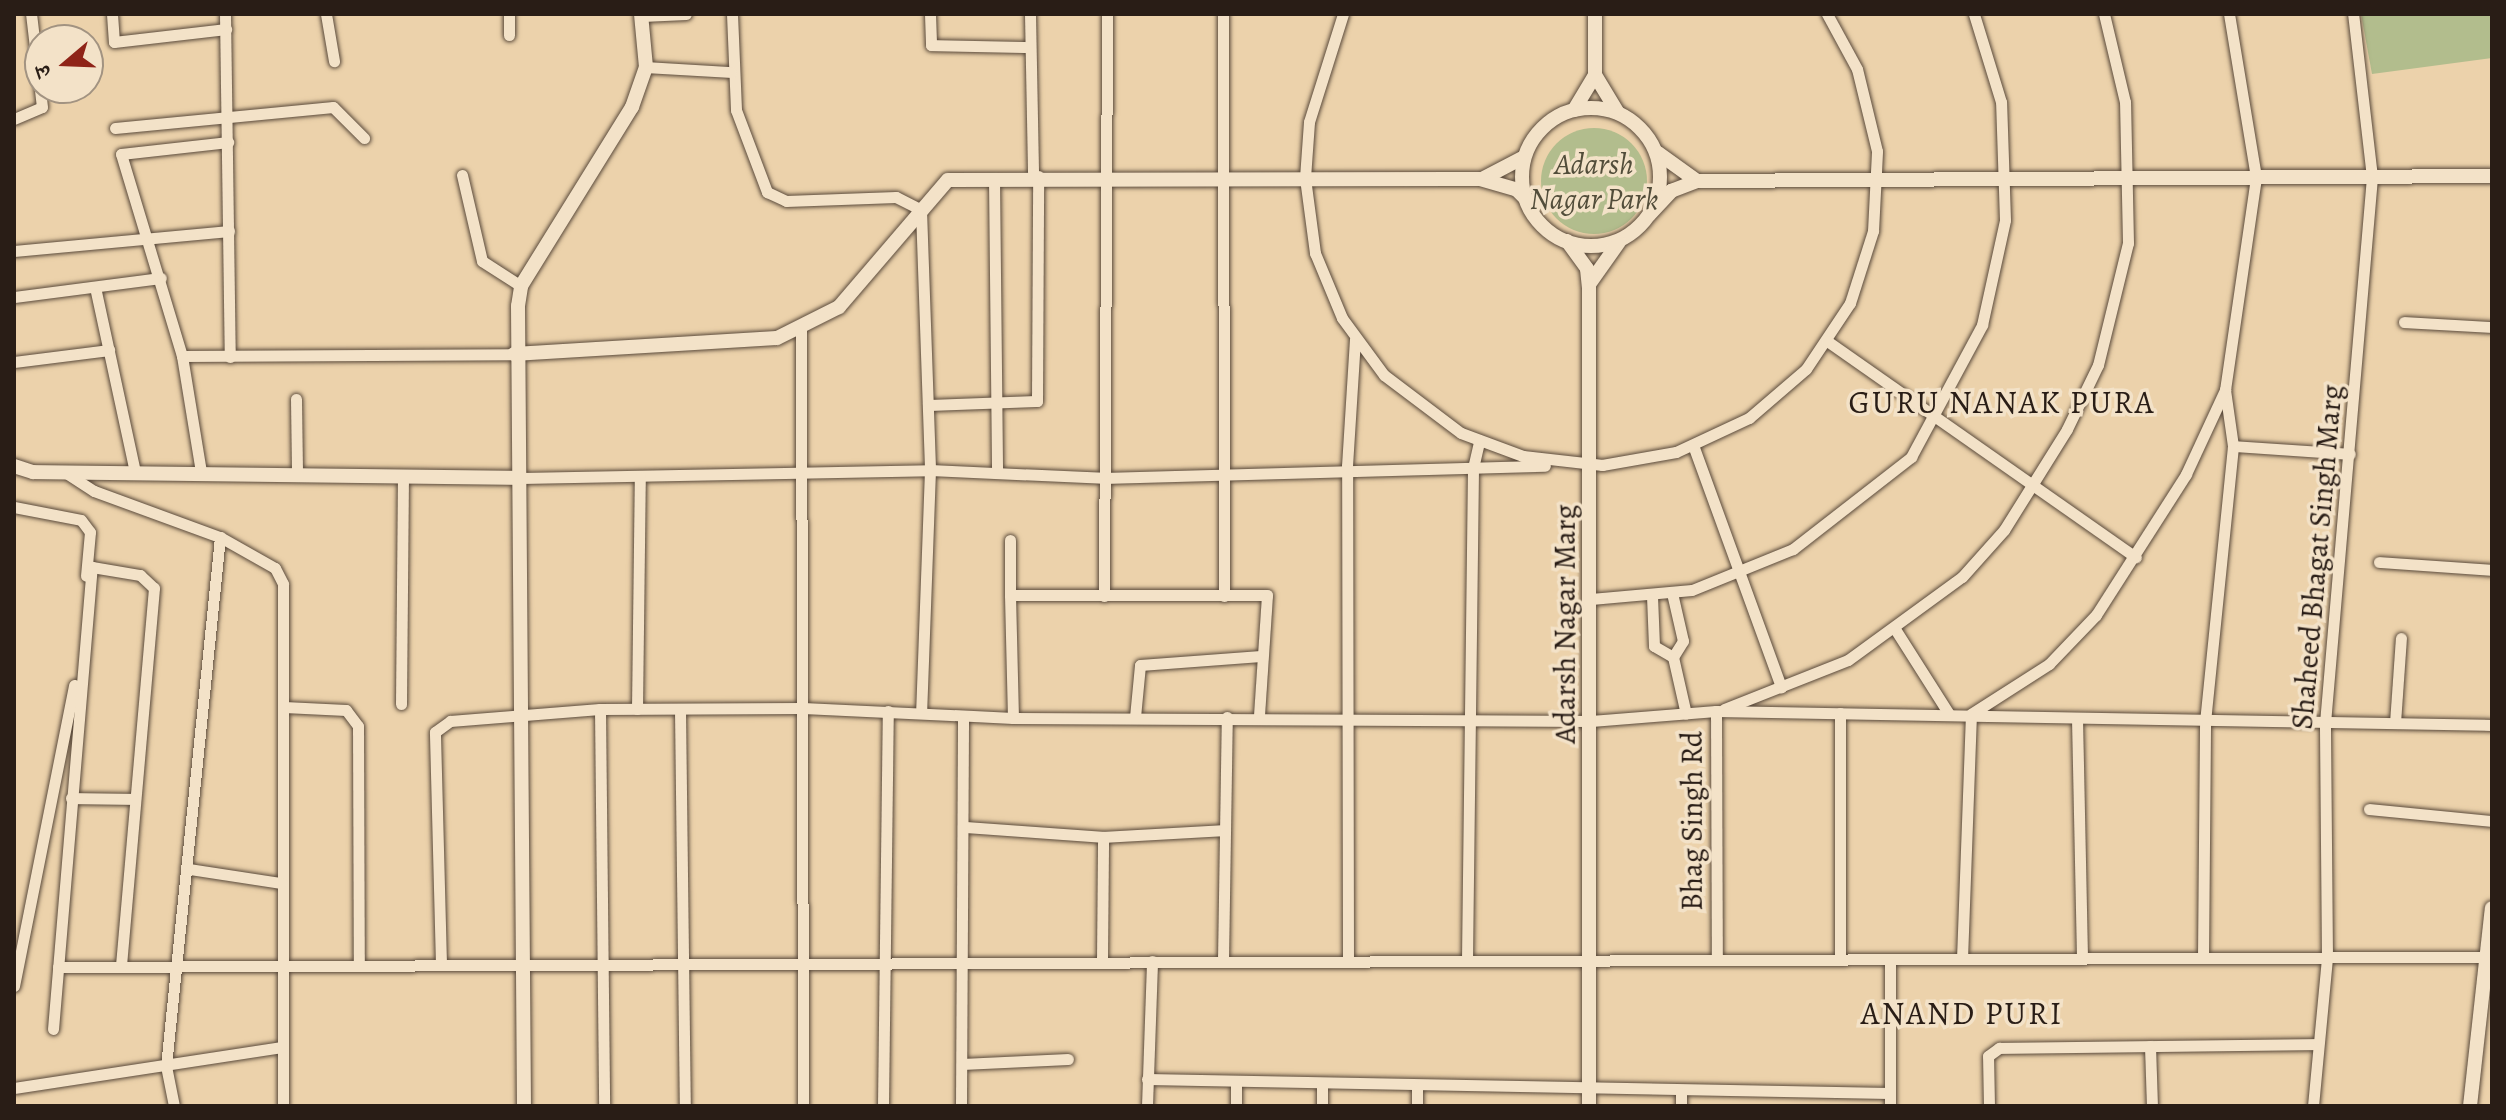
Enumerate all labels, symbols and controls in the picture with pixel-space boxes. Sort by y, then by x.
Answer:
north arrow [24,24,104,104]
text: उ [27,61,59,81]
park label: Adarsh Nagar Park [1530,146,1658,216]
district label: GURU NANAK PURA [1848,383,2156,421]
street label: Shaheed Bhagat Singh Marg [2284,383,2350,731]
street label: Adarsh Nagar Marg [1547,504,1583,744]
street label: Bhag Singh Rd [1674,731,1710,911]
district label: ANAND PURI [1861,994,2063,1032]

